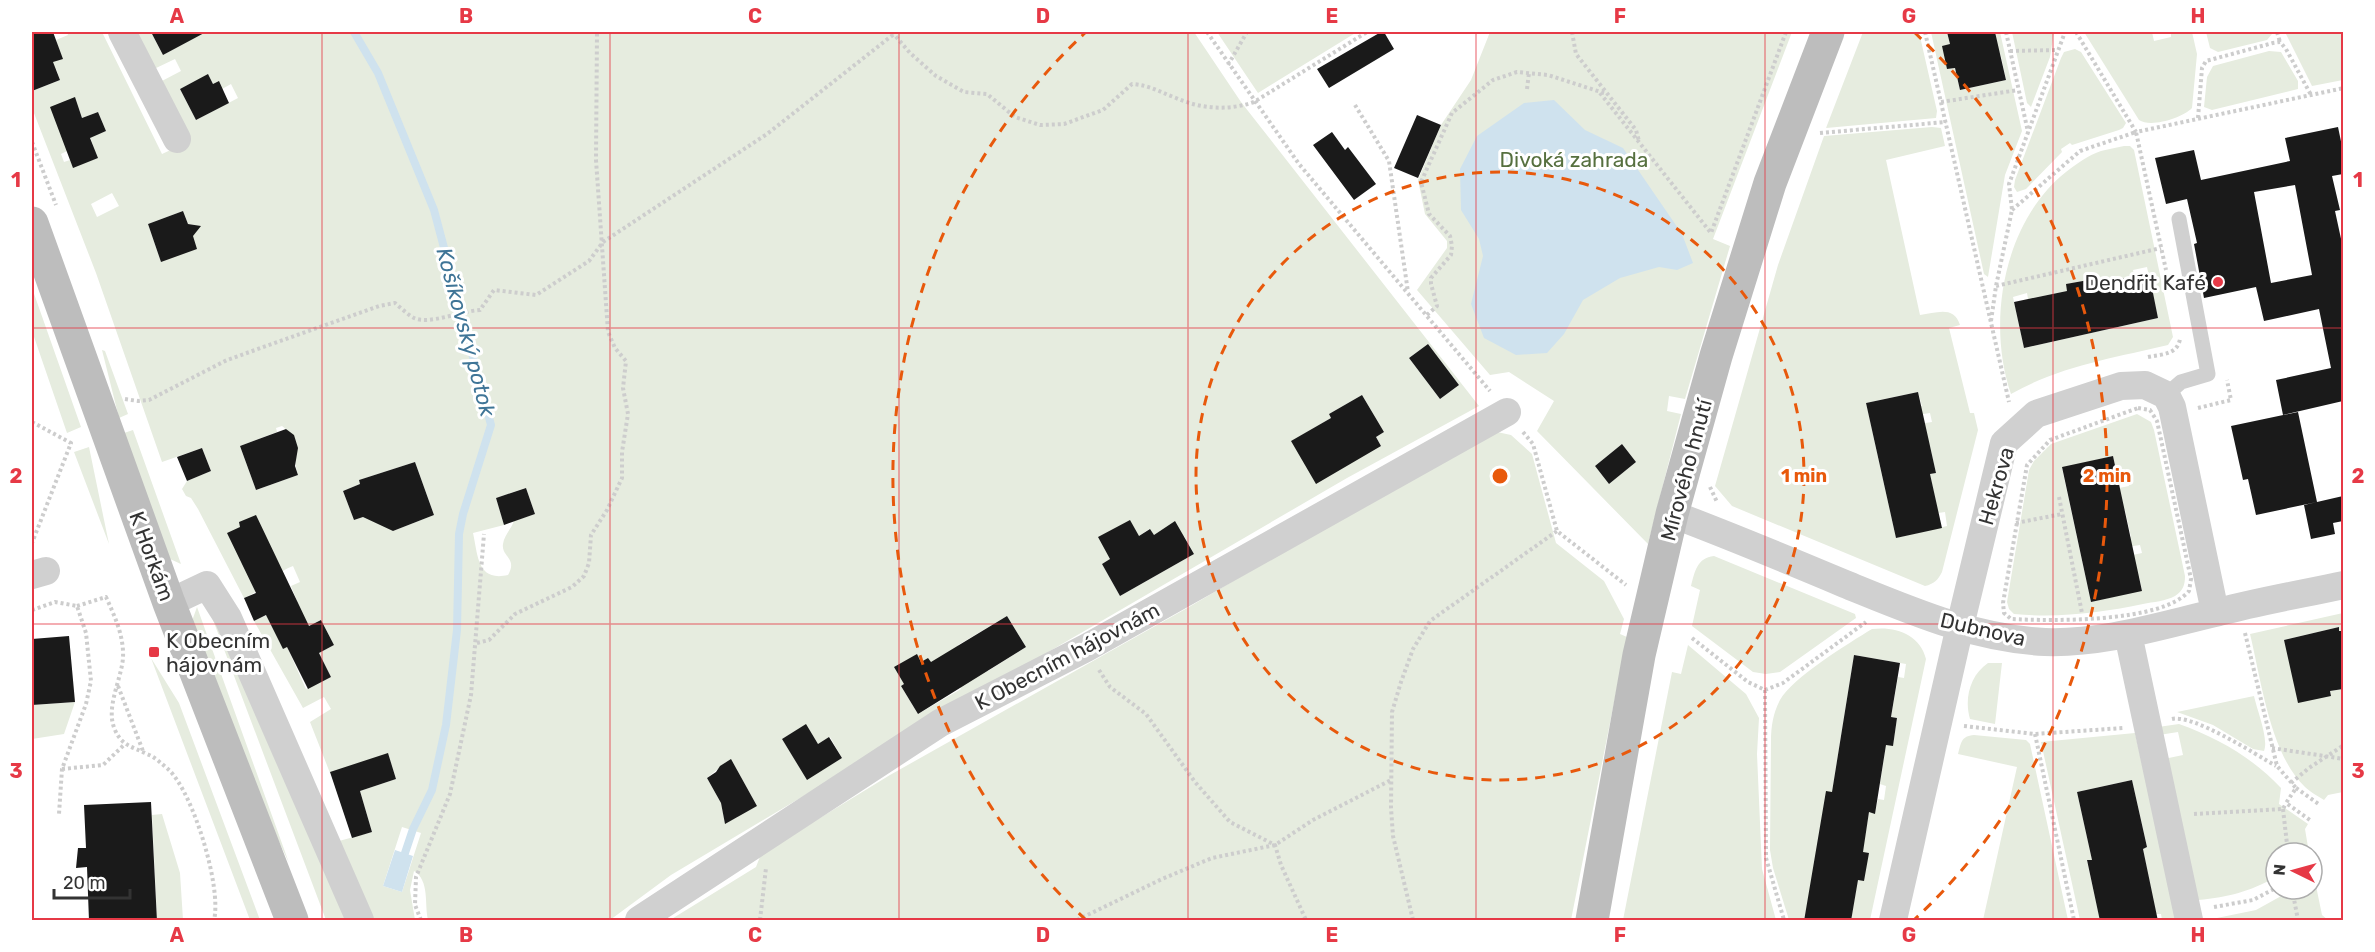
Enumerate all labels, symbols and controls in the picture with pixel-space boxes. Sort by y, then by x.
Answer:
text: A [170,4,185,28]
text: B [459,4,473,28]
text: C [748,4,762,28]
text: D [1036,4,1050,28]
text: E [1326,4,1338,28]
text: F [1614,4,1626,28]
text: G [1902,4,1916,28]
text: H [2191,4,2205,28]
park label: Divoká zahrada [1500,147,1648,172]
text: 1 [11,168,21,192]
text: 1 [2353,168,2363,192]
water label: Košíkovský potok [430,245,502,420]
place label: Dendrit Kafé [2085,270,2206,295]
marker: Dendrit Kafé [2211,275,2225,289]
street label: Mírového hnutí [1655,396,1717,544]
street label: Hekrova [1973,444,2019,528]
text: 2 [10,464,23,488]
text: 2 [2352,464,2365,488]
text: 1 min [1781,465,1827,487]
text: 2 min [2083,465,2131,487]
centre of rings [1490,466,1510,486]
street label: K Horkám [124,508,180,604]
street label: K Obecním hájovnám [970,597,1164,715]
street label: Dubnova [1938,607,2028,651]
place label: K Obecním hájovnám [166,628,270,677]
marker: K Obecním hájovnám [147,645,161,659]
text: 3 [9,759,23,783]
text: 3 [2351,759,2365,783]
north arrow [2264,841,2324,901]
scale bar [54,862,130,900]
text: N [2270,863,2290,876]
text: 20 m [63,872,105,894]
text: A [170,923,185,947]
text: B [459,923,473,947]
text: C [748,923,762,947]
text: D [1036,923,1050,947]
text: E [1326,923,1338,947]
text: F [1614,923,1626,947]
text: G [1902,923,1916,947]
text: H [2191,923,2205,947]

